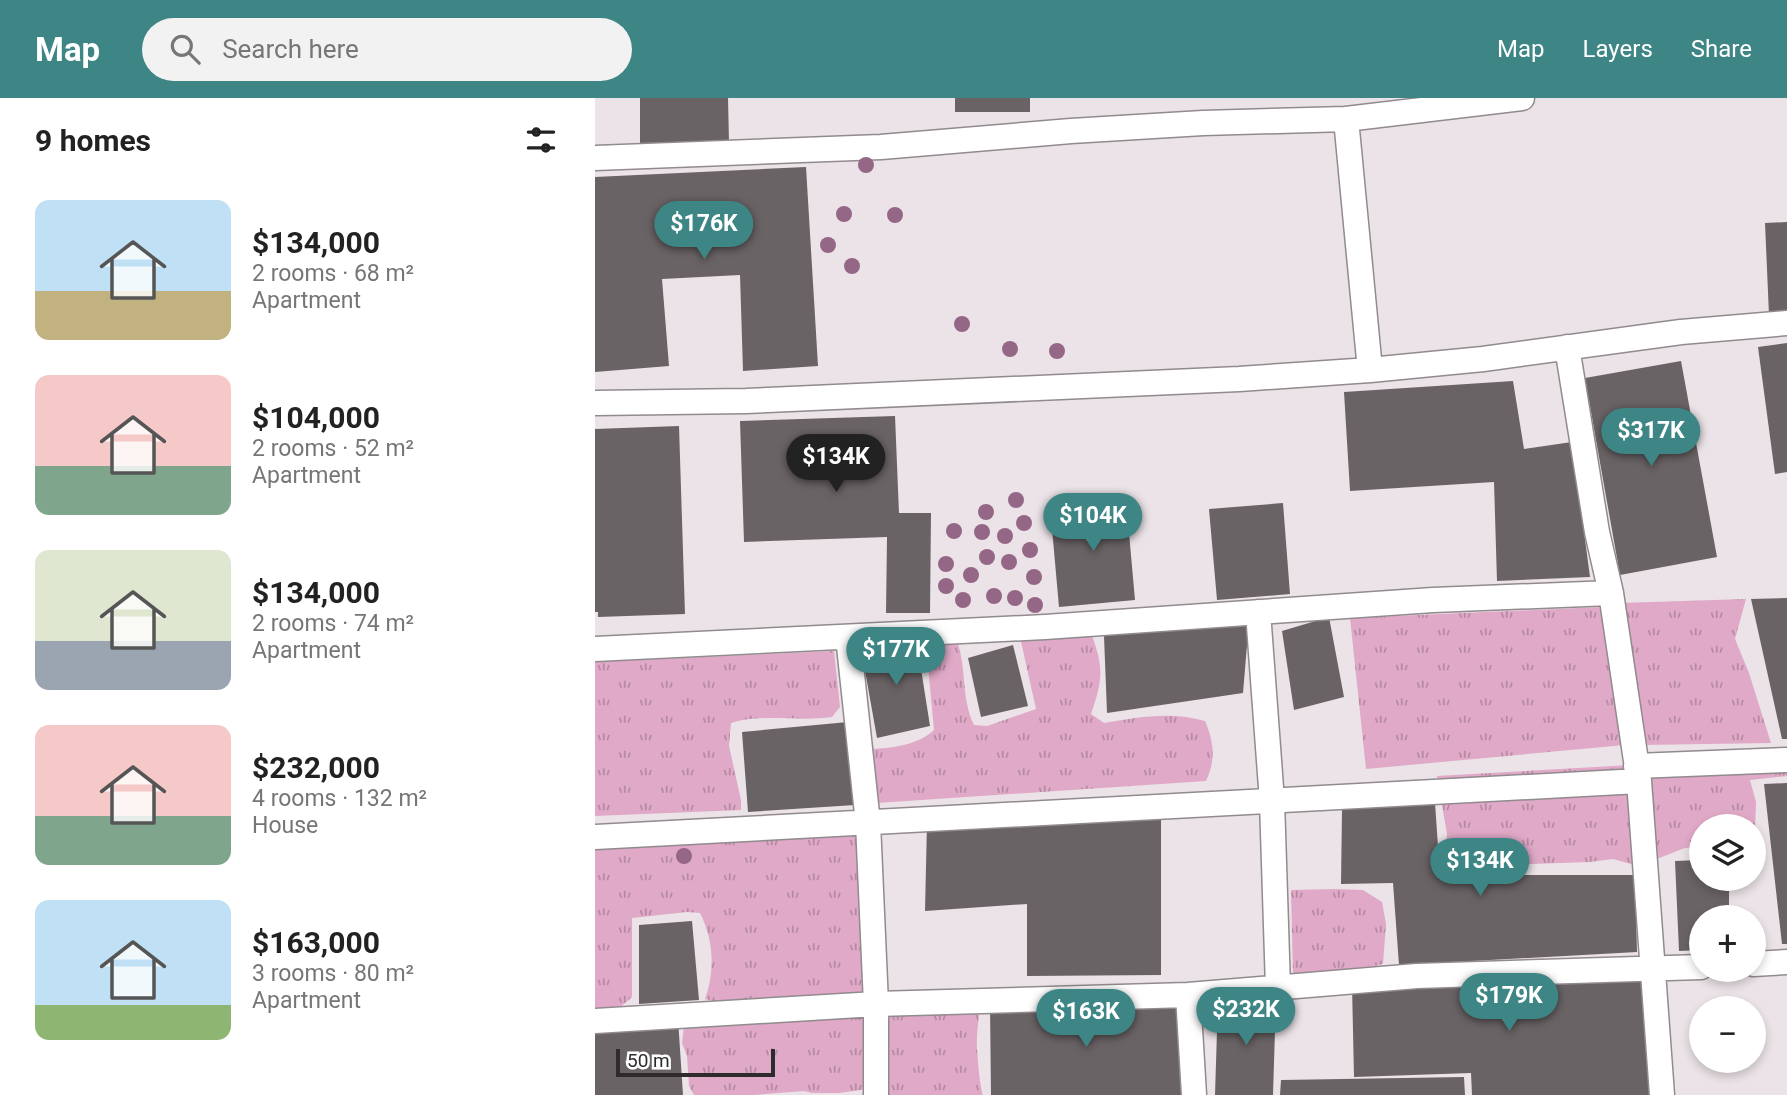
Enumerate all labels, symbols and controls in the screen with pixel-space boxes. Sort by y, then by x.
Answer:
search box [142,18,632,81]
text: Map [35,30,100,69]
icon: search [166,30,204,68]
text: Search here [222,34,359,64]
text: Map [1497,35,1545,63]
text: Layers [1583,35,1653,63]
text: Share [1691,35,1752,63]
icon: filters [522,121,560,159]
text: 9 homes [35,123,151,158]
pin: $176K [655,202,753,261]
text: $176K [670,210,738,237]
text: $134,000 [252,225,380,260]
icon: home [91,228,175,312]
text: 2 rooms · 68 m² [252,260,414,287]
text: Apartment [252,287,361,314]
text: $104,000 [252,400,380,435]
icon: home [91,403,175,487]
pin: $317K [1602,408,1700,468]
text: $317K [1617,417,1685,444]
pin: $134K [787,434,885,494]
text: 2 rooms · 52 m² [252,435,414,462]
text: $134K [802,443,870,470]
text: Apartment [252,462,361,489]
pin: $104K [1044,494,1142,553]
text: $104K [1059,502,1127,529]
text: $134,000 [252,575,380,610]
icon: home [91,578,175,662]
text: 2 rooms · 74 m² [252,610,414,637]
pin: $177K [847,628,945,687]
text: $177K [862,636,930,663]
text: Apartment [252,637,361,664]
text: $232,000 [252,750,380,785]
icon: home [91,753,175,837]
text: 4 rooms · 132 m² [252,785,427,812]
text: House [252,812,318,839]
map controls [1689,814,1766,1073]
button: layers [1689,814,1766,891]
pin: $134K [1431,838,1529,898]
text: $134K [1446,847,1514,874]
button: + [1689,905,1766,982]
text: $163,000 [252,925,380,960]
icon: home [91,928,175,1012]
text: 3 rooms · 80 m² [252,960,414,987]
pin: $179K [1460,974,1558,1033]
text: $179K [1475,982,1543,1009]
text: Apartment [252,987,361,1014]
pin: $232K [1197,988,1295,1047]
pin: $163K [1037,990,1135,1049]
text: $232K [1212,996,1280,1023]
button: − [1689,996,1766,1073]
text: $163K [1052,998,1120,1025]
scale bar [616,1046,775,1078]
text: 50 m [627,1049,670,1072]

